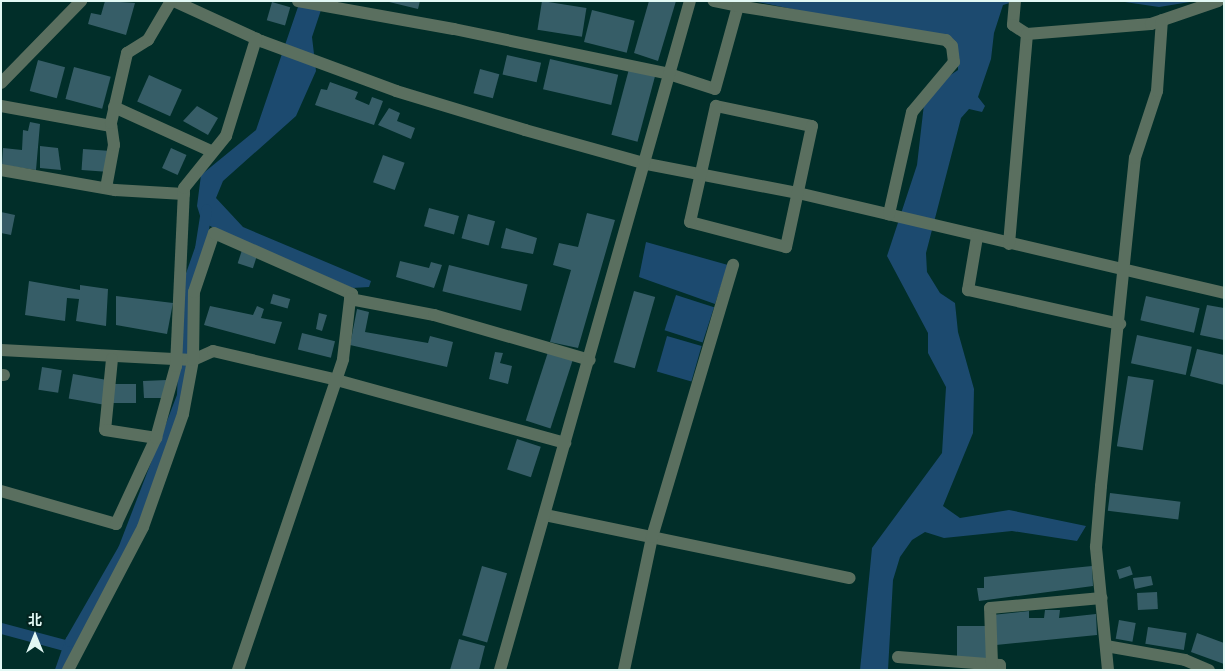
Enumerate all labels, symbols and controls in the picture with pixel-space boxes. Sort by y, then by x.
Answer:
north arrow [10,611,60,661]
text: 北 [28,611,42,631]

